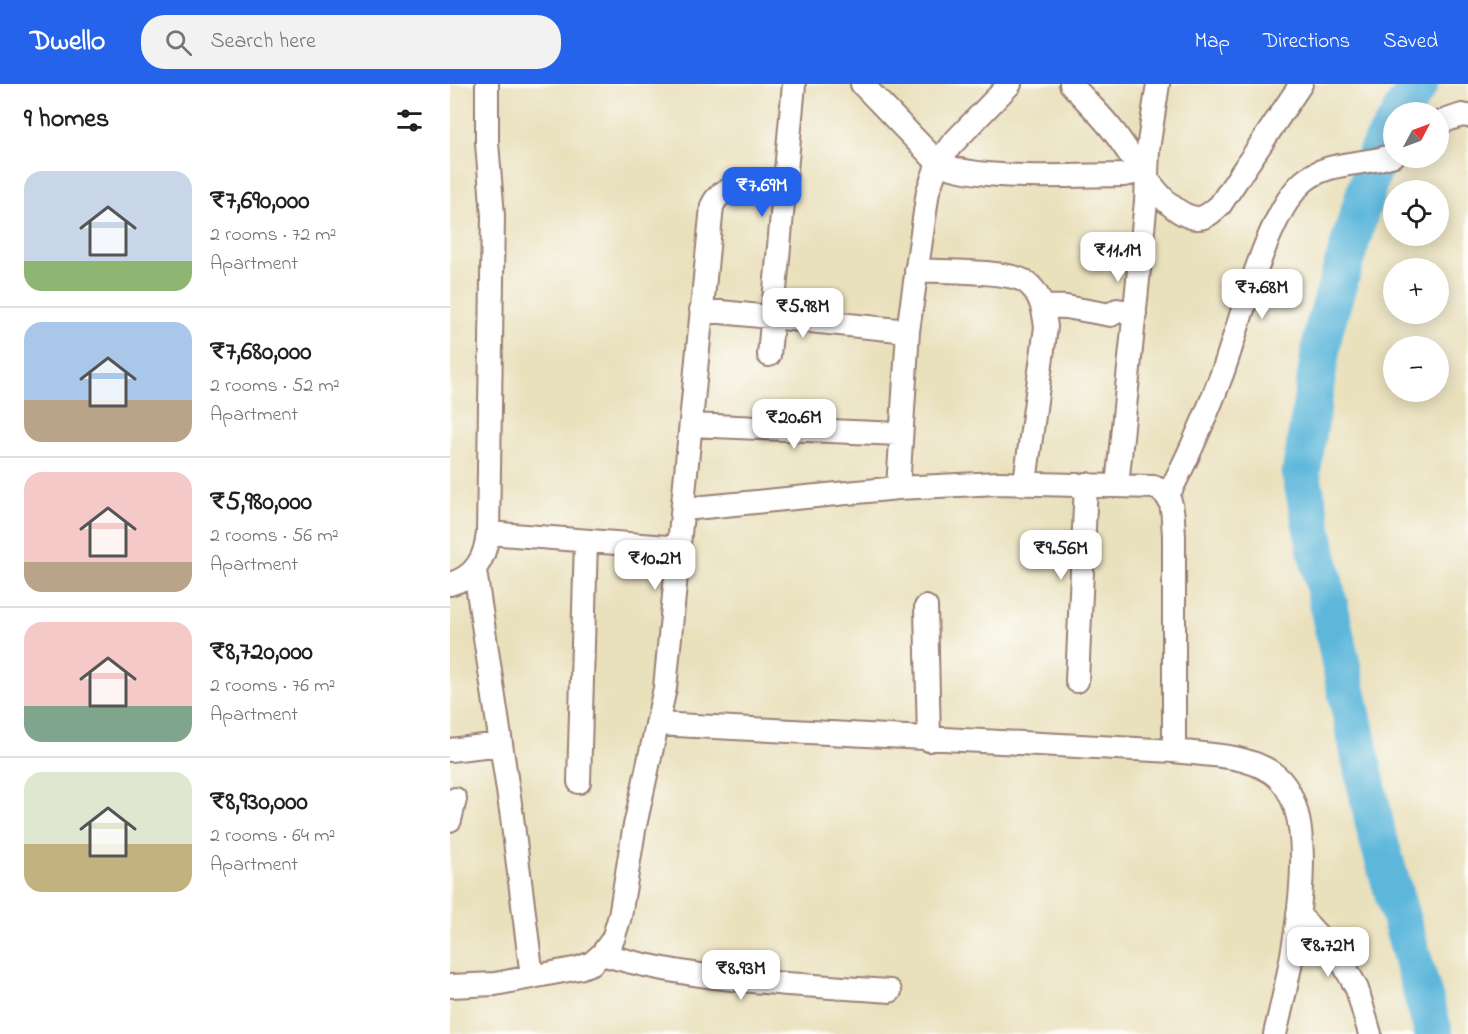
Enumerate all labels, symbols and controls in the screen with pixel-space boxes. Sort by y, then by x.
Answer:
search box [141,15,561,69]
text: Dwello [30,22,105,63]
icon: search [162,26,195,59]
text: Search here [210,26,316,58]
text: Map [1194,27,1230,57]
text: Directions [1263,27,1350,57]
text: Saved [1383,27,1438,57]
text: 9 homes [24,101,109,139]
north arrow [1383,102,1449,168]
map controls [1383,102,1449,402]
icon: filters [393,104,426,137]
pin: ₹7.69M [713,167,811,218]
text: ₹7.69M [736,172,788,201]
button: locate [1383,180,1449,246]
text: ₹7,690,000 [210,183,309,221]
icon: home [72,195,144,267]
text: 2 rooms · 72 m² [210,221,337,250]
pin: ₹11.1M [1069,232,1167,283]
text: ₹11.1M [1094,237,1142,266]
text: Apartment [210,250,298,279]
button: + [1383,258,1449,324]
pin: ₹7.68M [1213,269,1311,320]
text: ₹7.68M [1236,274,1288,303]
pin: ₹5.98M [754,288,852,339]
text: ₹5.98M [776,293,830,322]
text: ₹7,680,000 [210,334,311,372]
button: − [1383,336,1449,402]
icon: home [72,346,144,418]
text: 2 rooms · 52 m² [210,372,340,401]
pin: ₹20.6M [745,399,843,450]
text: Apartment [210,401,298,430]
text: ₹20.6M [766,404,822,433]
text: ₹5,980,000 [210,484,312,522]
icon: home [72,496,144,568]
text: 2 rooms · 56 m² [210,522,339,551]
pin: ₹9.56M [1012,530,1110,581]
text: ₹9.56M [1034,535,1088,564]
pin: ₹10.2M [606,540,704,591]
text: ₹10.2M [628,545,682,574]
text: Apartment [210,551,298,580]
text: ₹8,720,000 [210,634,313,672]
icon: home [72,646,144,718]
text: 2 rooms · 76 m² [210,672,335,701]
text: Apartment [210,701,298,730]
text: ₹8,930,000 [210,784,308,822]
icon: home [72,796,144,868]
text: 2 rooms · 64 m² [210,822,335,851]
text: Apartment [210,851,298,880]
pin: ₹8.72M [1279,927,1377,978]
text: ₹8.72M [1301,932,1355,961]
pin: ₹8.93M [692,950,790,1001]
text: ₹8.93M [716,955,766,984]

